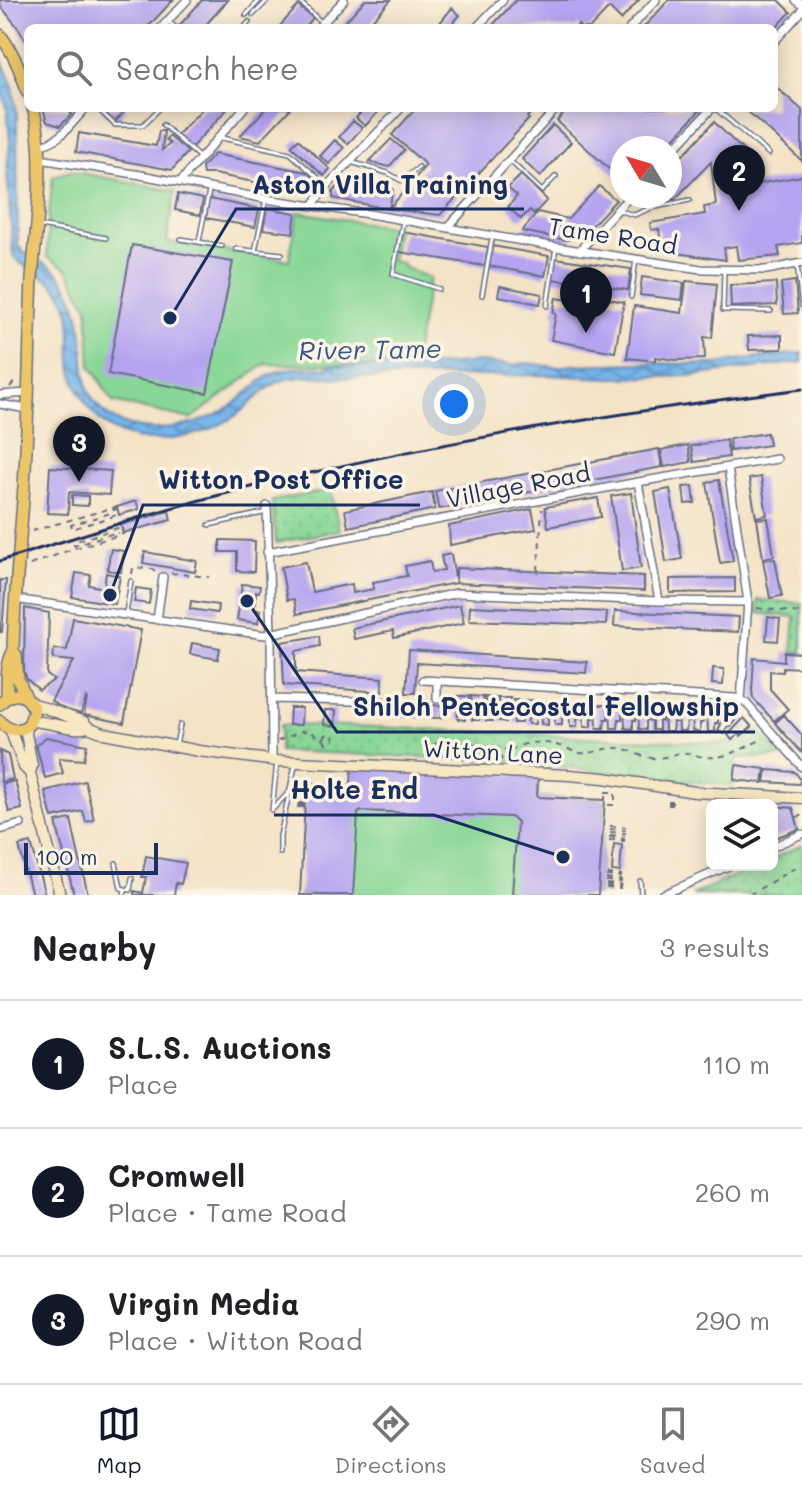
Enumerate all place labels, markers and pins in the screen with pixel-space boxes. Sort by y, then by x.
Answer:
pin: 2 [713,145,765,211]
callout: Aston Villa Training [236,159,524,209]
pin: 1 [560,267,612,333]
pin: 3 [53,416,105,482]
callout: Witton Post Office [143,455,420,505]
callout: Shiloh Pentecostal Fellowship [337,682,755,732]
callout: Holte End [274,765,434,815]

